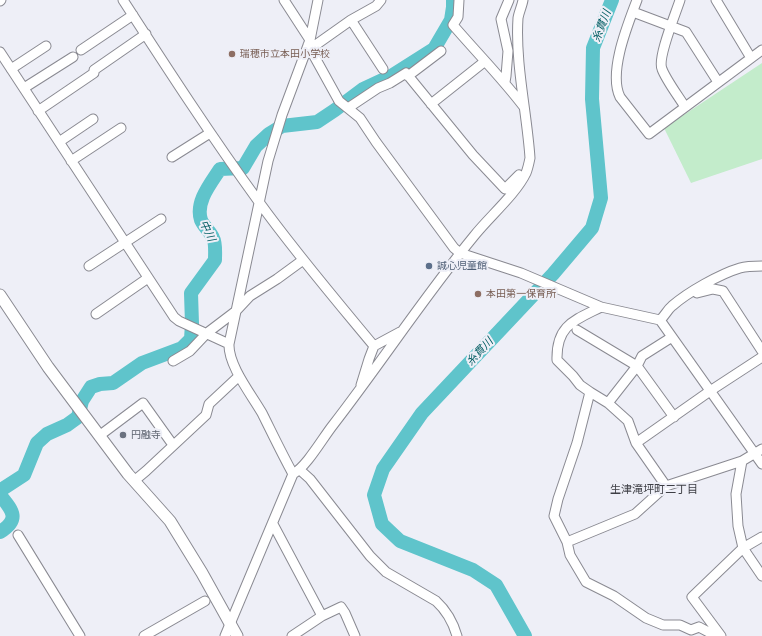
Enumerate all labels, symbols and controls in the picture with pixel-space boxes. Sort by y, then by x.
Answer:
water label: 糸貫川 [590,8,614,44]
place label: 瑞穂市立本田小学校 [240,48,330,60]
marker: 瑞穂市立本田小学校 [227,49,237,59]
water label: 中川 [196,218,218,244]
place label: 誠心児童館 [437,260,487,272]
marker: 誠心児童館 [424,261,434,271]
place label: 本田第一保育所 [486,288,556,300]
marker: 本田第一保育所 [473,289,483,299]
water label: 糸貫川 [464,335,496,369]
place label: 円融寺 [131,429,161,441]
marker: 円融寺 [118,430,128,440]
district label: 生津滝坪町二丁目 [610,483,698,497]

